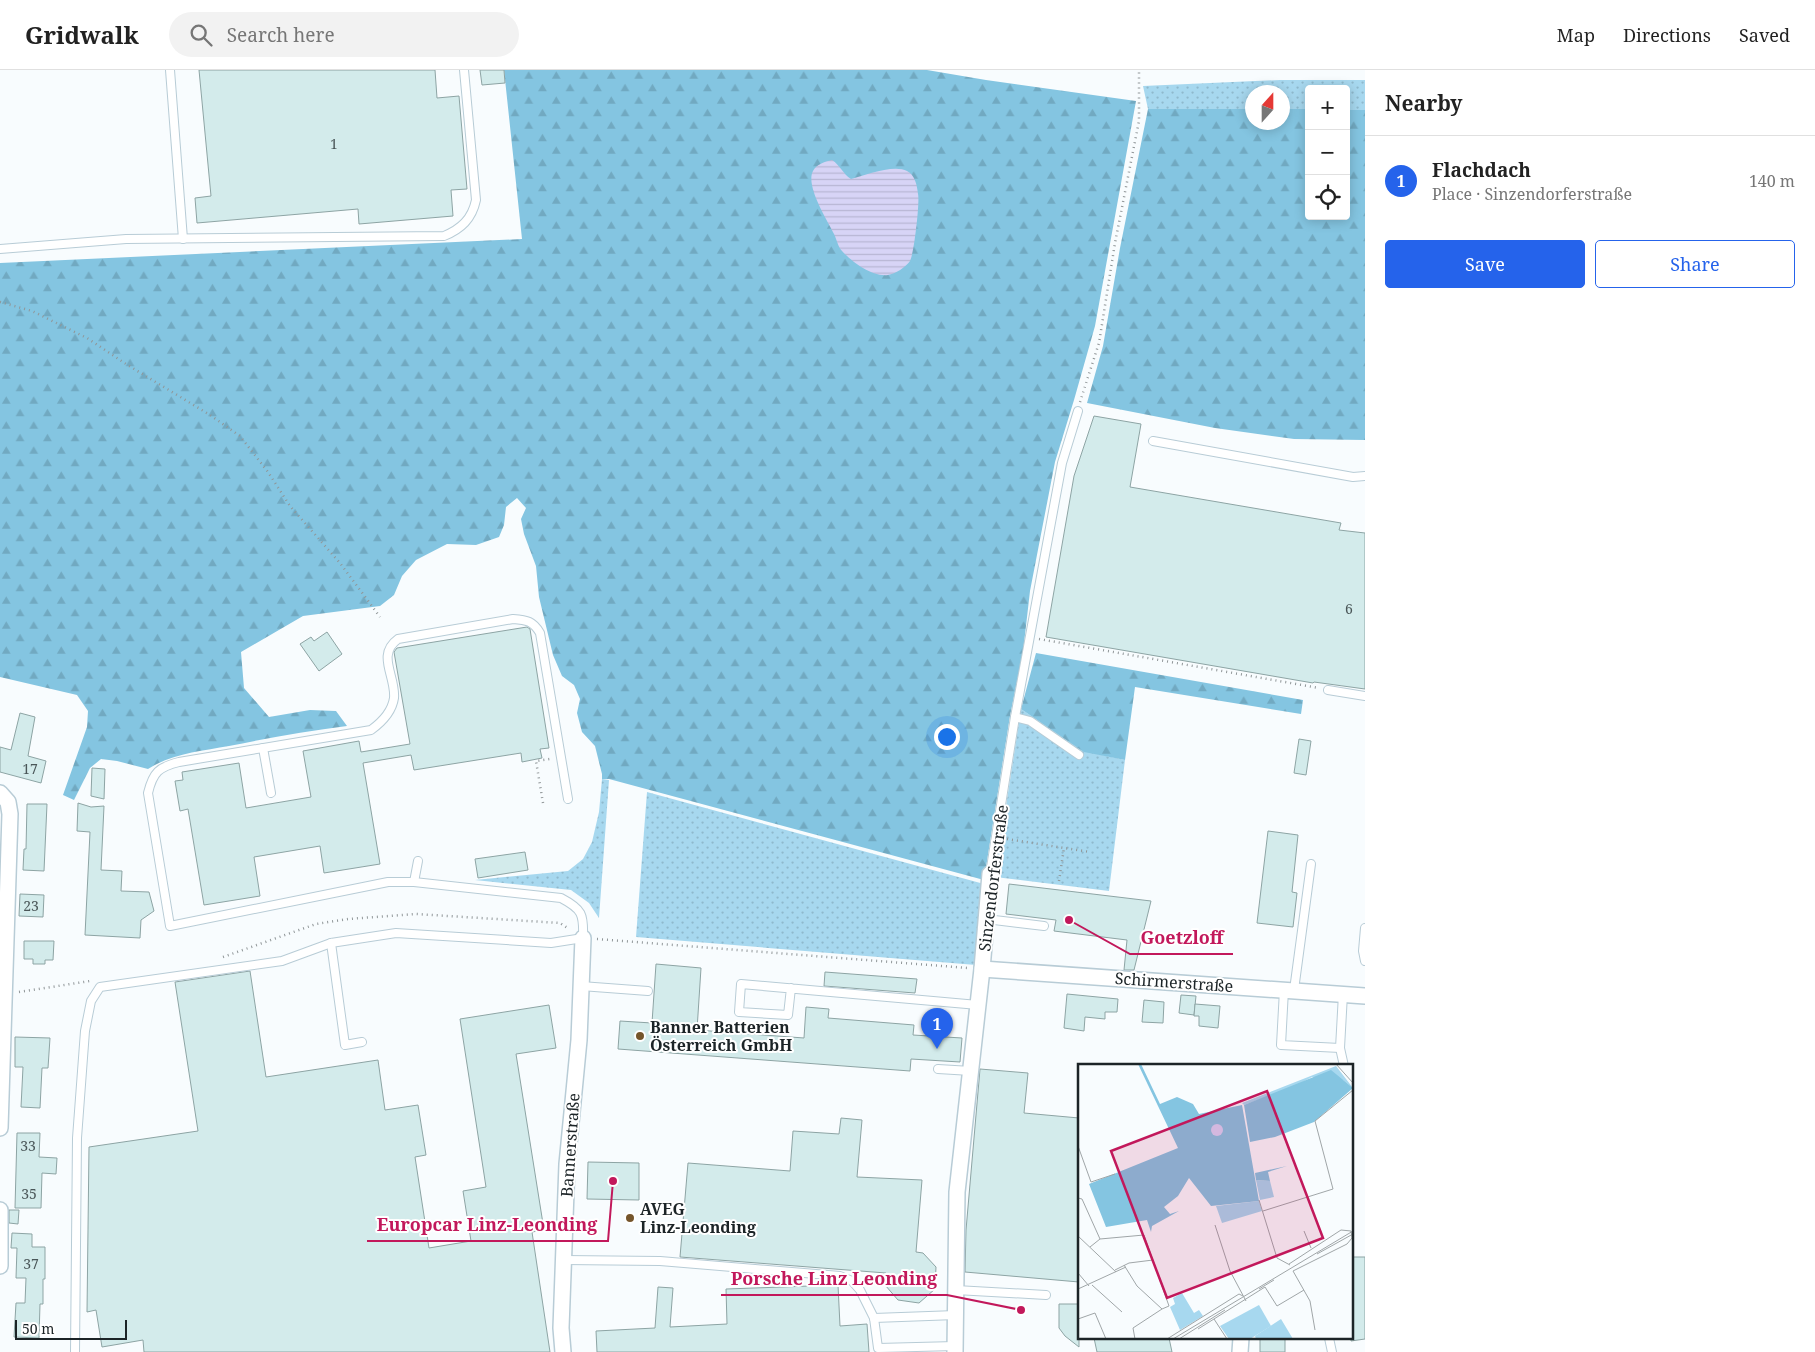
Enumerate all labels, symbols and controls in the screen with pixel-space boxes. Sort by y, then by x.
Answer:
search box [169,12,519,57]
text: Gridwalk [25,18,139,51]
icon: search [187,21,215,49]
text: Search here [227,22,335,48]
text: Map [1557,23,1595,47]
text: Directions [1623,23,1711,47]
text: Saved [1739,23,1790,47]
north arrow [1245,85,1290,130]
map controls [1305,85,1350,220]
button: + [1305,85,1350,130]
text: Nearby [1385,89,1463,117]
button: − [1305,130,1350,175]
house number: 1 [330,134,338,153]
text: Flachdach [1432,157,1531,183]
text: 1 [1396,170,1406,192]
text: 140 m [1749,170,1795,192]
button: locate [1305,175,1350,220]
text: Place · Sinzendorferstraße [1432,183,1632,205]
button: Save [1385,240,1585,288]
button: Share [1595,240,1795,288]
house number: 6 [1345,599,1353,618]
your location [934,724,960,750]
house number: 17 [22,759,38,778]
street label: Sinzendorferstraße [973,803,1013,953]
house number: 23 [23,896,39,915]
callout: Goetzloff [1130,921,1233,954]
text: Goetzloff [1140,925,1226,949]
street label: Schirmerstraße [1114,967,1234,997]
pin: 1 [921,1008,953,1049]
place label: Banner Batterien Österreich GmbH [650,1016,792,1056]
marker: Banner Batterien Österreich GmbH [634,1030,646,1042]
inset map [1078,1064,1352,1340]
street label: Bannerstraße [555,1092,585,1198]
house number: 33 [20,1136,36,1155]
house number: 35 [21,1184,37,1203]
place label: AVEG Linz-Leonding [640,1198,756,1238]
callout: Europcar Linz-Leonding [367,1208,608,1241]
text: Europcar Linz-Leonding [377,1212,598,1236]
marker: AVEG Linz-Leonding [624,1212,636,1224]
house number: 37 [23,1254,39,1273]
callout: Porsche Linz Leonding [721,1262,947,1295]
text: Porsche Linz Leonding [731,1266,938,1290]
scale bar [15,1317,128,1340]
text: 50 m [22,1319,55,1338]

